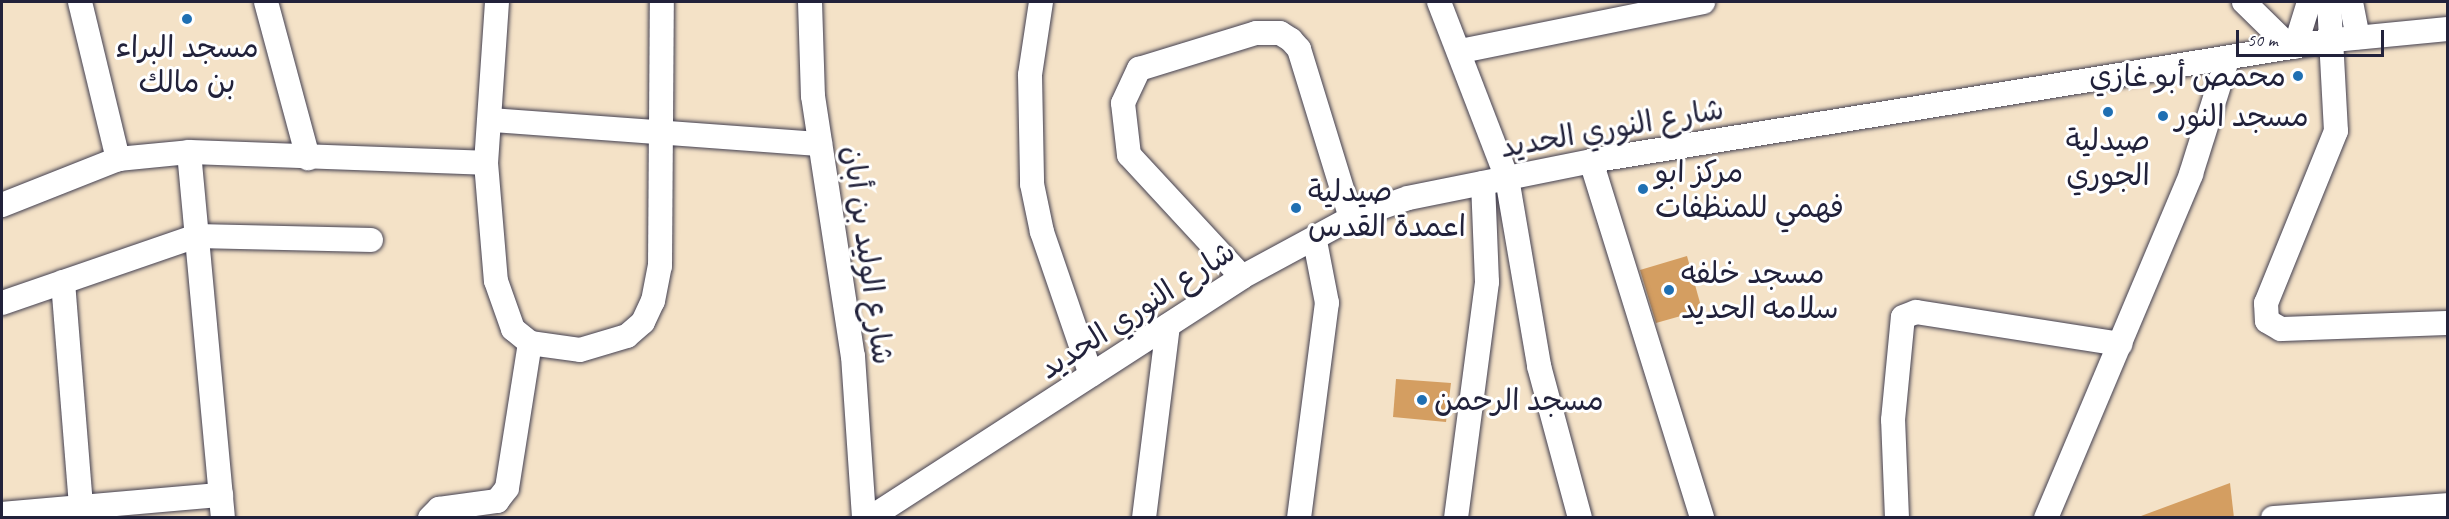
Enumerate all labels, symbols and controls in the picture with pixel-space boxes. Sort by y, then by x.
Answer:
marker: مسجد البراء بن مالك [180,12,194,26]
scale bar [2239,18,2388,56]
place label: مسجد البراء بن مالك [115,29,259,100]
text: 50 m [2247,29,2278,51]
place label: محمص أبو غازي [2089,58,2286,94]
marker: محمص أبو غازي [2291,69,2305,83]
street label: شارع النوري الحديد [1497,91,1727,165]
place label: مسجد النور [2175,98,2309,134]
marker: صيدلية الجوري [2101,105,2115,119]
marker: مسجد النور [2156,109,2170,123]
place label: صيدلية الجوري [2066,122,2150,192]
street label: شارع الوليد بن أبان [835,143,901,367]
place label: مركز ابو فهمي للمنظفات [1655,154,1844,225]
place label: صيدلية اعمدة القدس [1308,173,1466,243]
marker: مركز ابو فهمي للمنظفات [1636,182,1650,196]
marker: صيدلية اعمدة القدس [1289,201,1303,215]
street label: شارع النوري الحديد [1032,233,1242,387]
place label: مسجد خلفه سلامه الحديد [1681,255,1839,326]
marker: مسجد خلفه سلامه الحديد [1662,283,1676,297]
place label: مسجد الرحمن [1434,382,1604,418]
marker: مسجد الرحمن [1415,393,1429,407]

